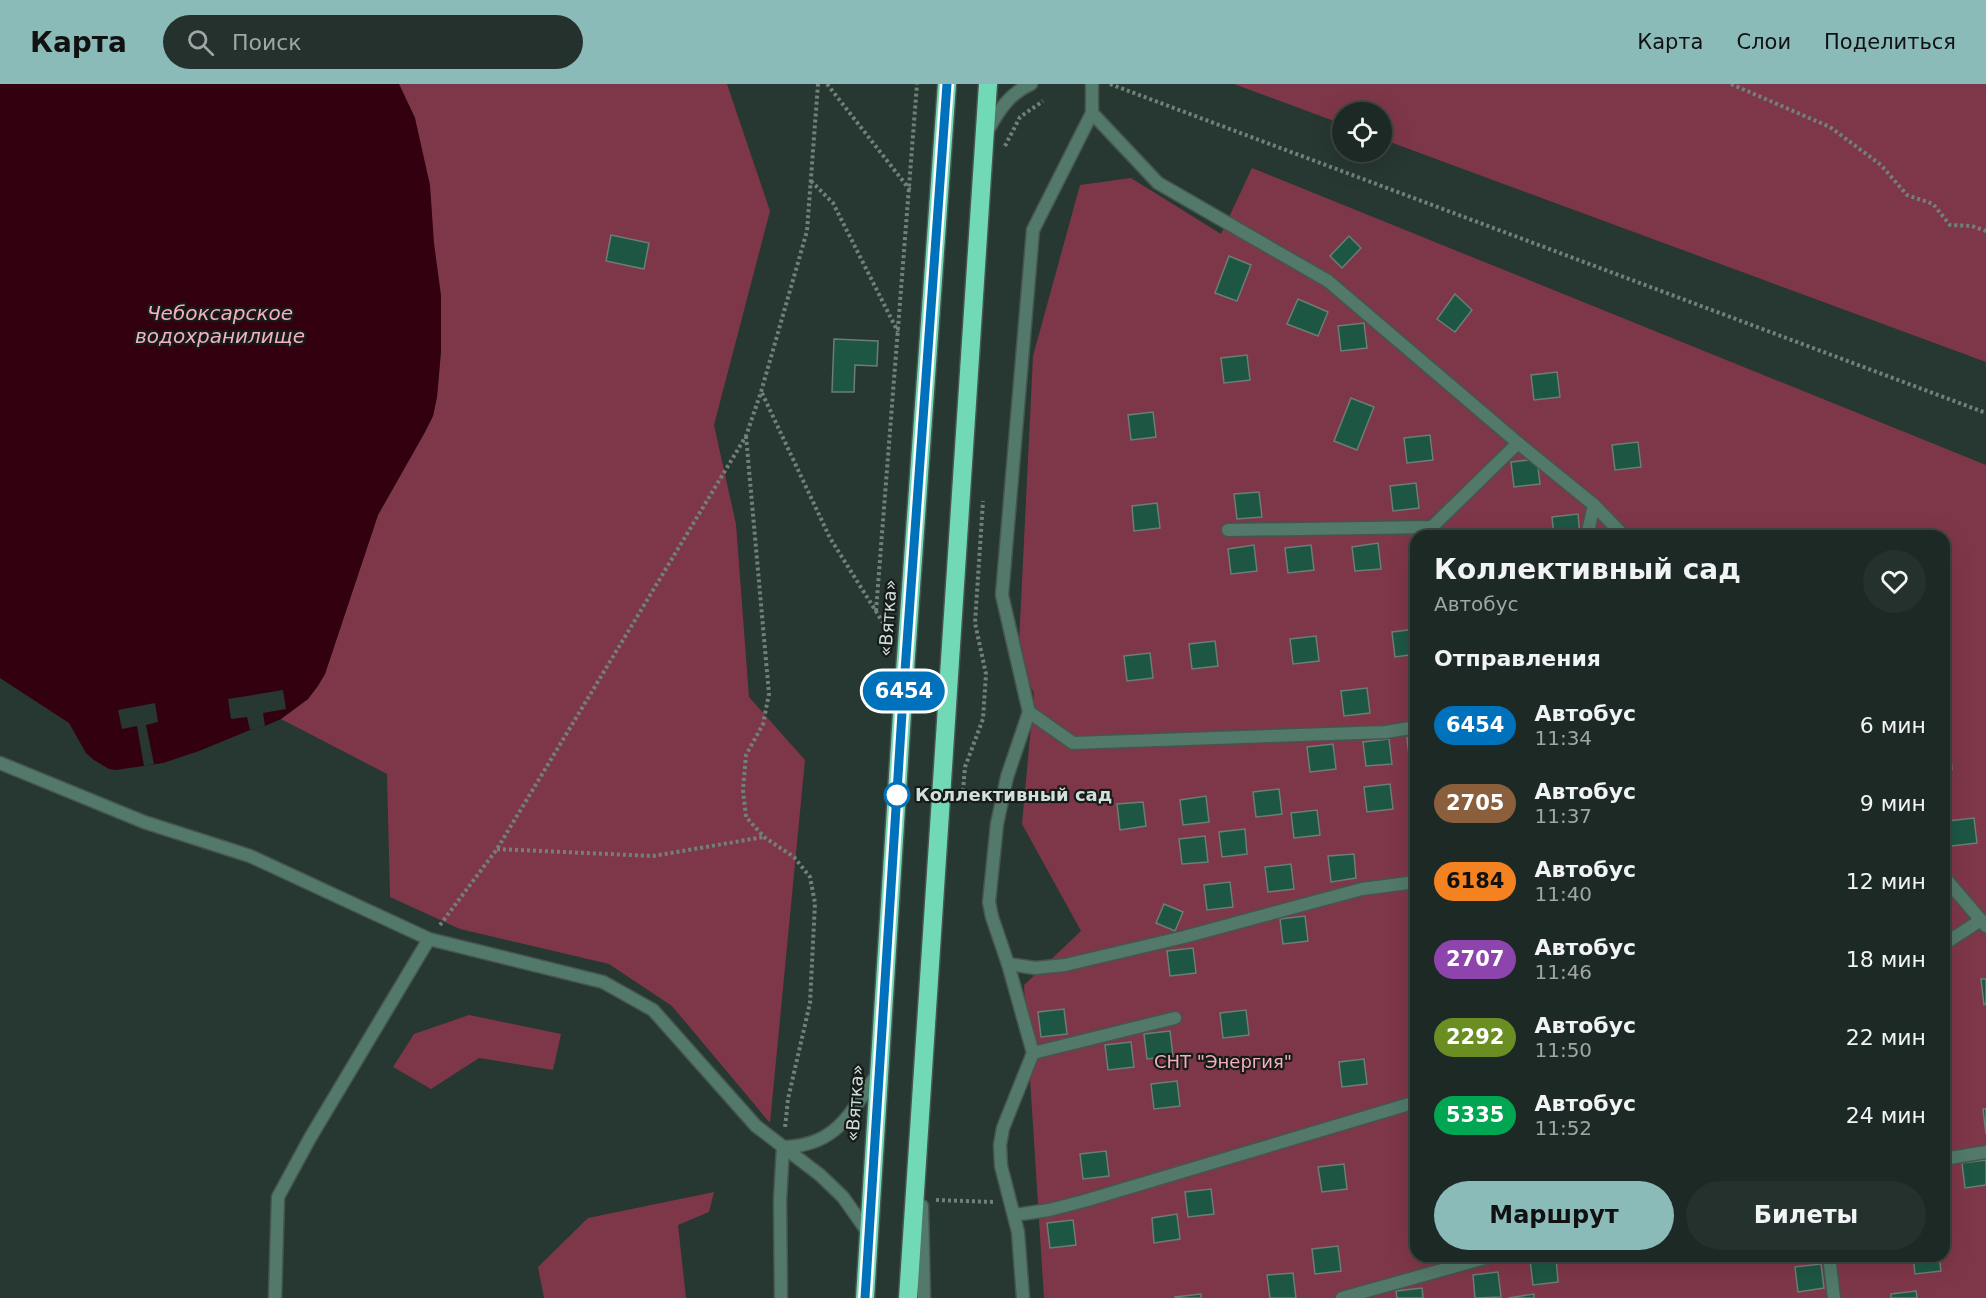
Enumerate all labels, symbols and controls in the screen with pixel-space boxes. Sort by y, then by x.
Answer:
search box [163,15,583,69]
text: Карта [30,26,127,59]
icon: search [184,26,217,59]
text: Поиск [232,30,302,55]
text: Карта [1637,30,1703,54]
text: Слои [1736,30,1791,54]
text: Поделиться [1824,30,1956,54]
map controls [1332,102,1392,162]
button: locate [1332,102,1392,162]
water label: Чебоксарское водохранилище [135,301,305,348]
button: heart [1863,550,1926,613]
text: Коллективный сад [1434,553,1741,586]
street label: «Вятка» [874,579,901,657]
text: Автобус [1434,592,1519,616]
text: Отправления [1434,646,1601,671]
line badge: 6454 [862,672,946,710]
text: 6454 [875,679,933,703]
text: Автобус [1534,701,1636,726]
text: 6454 [1446,713,1504,737]
text: 6 мин [1860,713,1926,738]
text: 11:34 [1534,726,1592,750]
text: Автобус [1534,779,1636,804]
marker: Коллективный сад [884,782,910,808]
place label: Коллективный сад [915,784,1112,805]
text: 2705 [1446,791,1504,815]
text: 9 мин [1860,791,1926,816]
text: 11:37 [1534,804,1592,828]
text: Автобус [1534,857,1636,882]
text: 6184 [1446,869,1504,893]
text: 12 мин [1846,869,1926,894]
text: 11:40 [1534,882,1592,906]
text: Автобус [1534,935,1636,960]
text: 2707 [1446,947,1504,971]
text: 18 мин [1846,947,1926,972]
text: 11:46 [1534,960,1592,984]
text: Автобус [1534,1013,1636,1038]
text: 2292 [1446,1025,1504,1049]
text: 22 мин [1846,1025,1926,1050]
text: 11:50 [1534,1038,1592,1062]
park label: СНТ "Энергия" [1154,1051,1292,1072]
street label: «Вятка» [841,1064,868,1142]
text: Автобус [1534,1091,1636,1116]
text: 5335 [1446,1103,1504,1127]
text: 24 мин [1846,1103,1926,1128]
text: 11:52 [1534,1116,1592,1140]
button: Маршрут [1434,1181,1674,1250]
button: Билеты [1686,1181,1926,1250]

